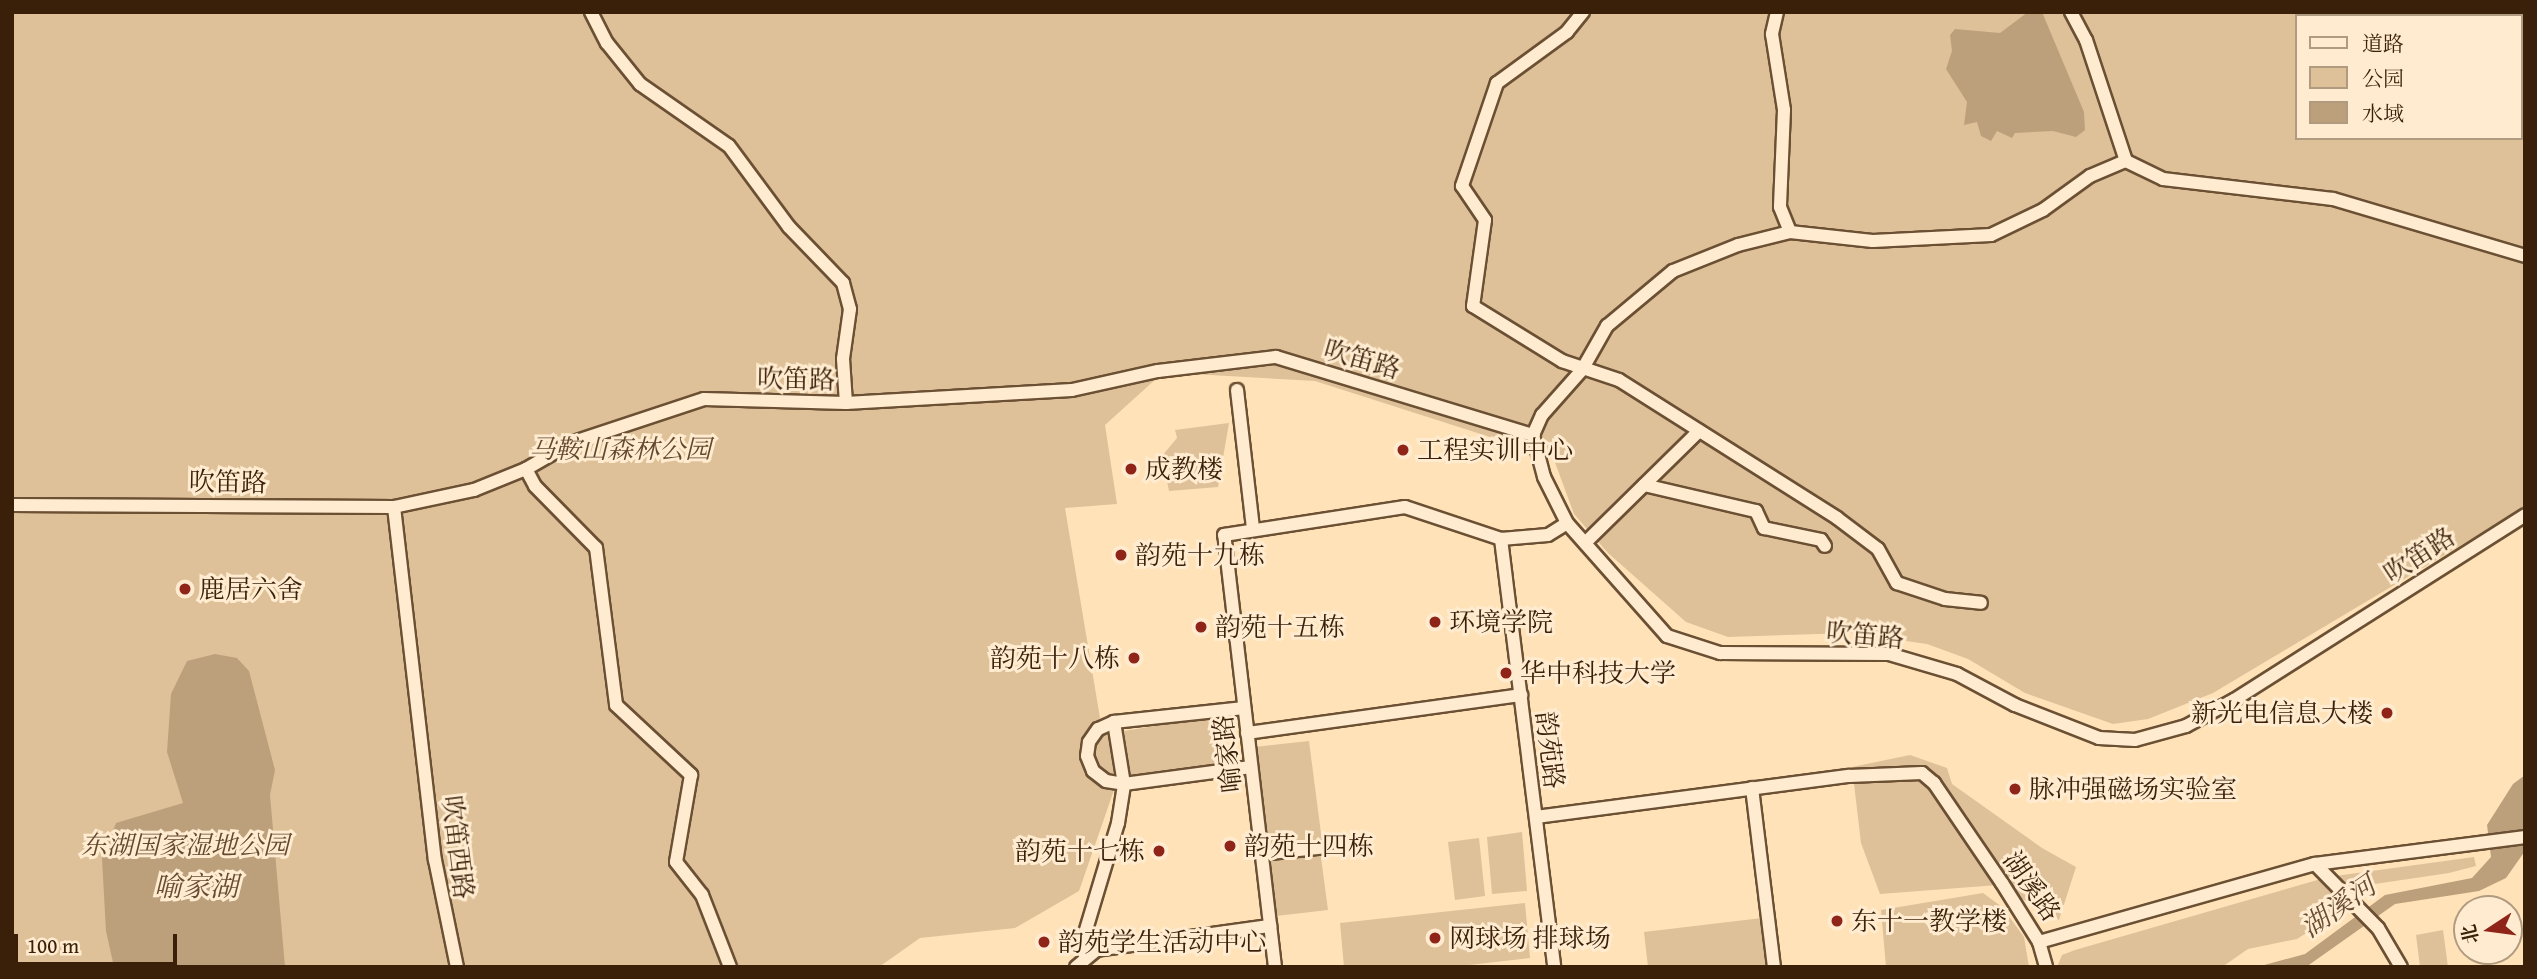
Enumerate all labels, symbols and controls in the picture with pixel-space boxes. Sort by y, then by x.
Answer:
legend [2296,14,2523,140]
text: 道路 [2362,28,2404,59]
text: 公园 [2362,63,2404,94]
text: 水域 [2362,98,2404,129]
street label: 吹笛路 [1320,333,1404,385]
street label: 吹笛路 [757,363,835,395]
park label: 马鞍山森林公园 [529,433,711,465]
place label: 工程实训中心 [1417,434,1573,466]
marker: 工程实训中心 [1395,442,1411,458]
place label: 成教楼 [1145,453,1223,485]
marker: 成教楼 [1123,461,1139,477]
street label: 吹笛路 [189,466,267,498]
street label: 吹笛路 [2378,521,2460,589]
place label: 韵苑十九栋 [1135,539,1265,571]
marker: 韵苑十九栋 [1113,547,1129,563]
place label: 鹿居六舍 [199,573,303,605]
marker: 鹿居六舍 [177,581,193,597]
place label: 环境学院 [1449,606,1553,638]
place label: 韵苑十五栋 [1215,611,1345,643]
marker: 环境学院 [1427,614,1443,630]
street label: 吹笛路 [1825,616,1905,654]
marker: 韵苑十五栋 [1193,619,1209,635]
place label: 韵苑十八栋 [990,642,1120,674]
marker: 韵苑十八栋 [1126,650,1142,666]
place label: 华中科技大学 [1520,657,1676,689]
marker: 华中科技大学 [1498,665,1514,681]
place label: 新光电信息大楼 [2191,697,2373,729]
marker: 新光电信息大楼 [2379,705,2395,721]
street label: 韵苑路 [1530,709,1570,791]
street label: 喻家路 [1207,713,1247,795]
place label: 脉冲强磁场实验室 [2029,773,2237,805]
marker: 脉冲强磁场实验室 [2007,781,2023,797]
street label: 吹笛西路 [436,793,480,901]
park label: 东湖国家湿地公园 [81,829,289,861]
place label: 韵苑十四栋 [1244,830,1374,862]
place label: 韵苑十七栋 [1015,835,1145,867]
marker: 韵苑十四栋 [1222,838,1238,854]
marker: 韵苑十七栋 [1151,843,1167,859]
street label: 湖溪路 [1997,845,2067,927]
water label: 湖溪河 [2294,868,2382,944]
water label: 喻家湖 [154,869,238,903]
north arrow [2453,895,2523,965]
place label: 东十一教学楼 [1851,905,2007,937]
marker: 东十一教学楼 [1829,913,1845,929]
scale bar [18,920,180,964]
place label: 网球场 排球场 [1449,922,1611,954]
text: 北 [2454,922,2485,947]
place label: 韵苑学生活动中心 [1058,926,1266,958]
text: 100 m [27,930,79,961]
marker: 网球场 排球场 [1427,930,1443,946]
marker: 韵苑学生活动中心 [1036,934,1052,950]

